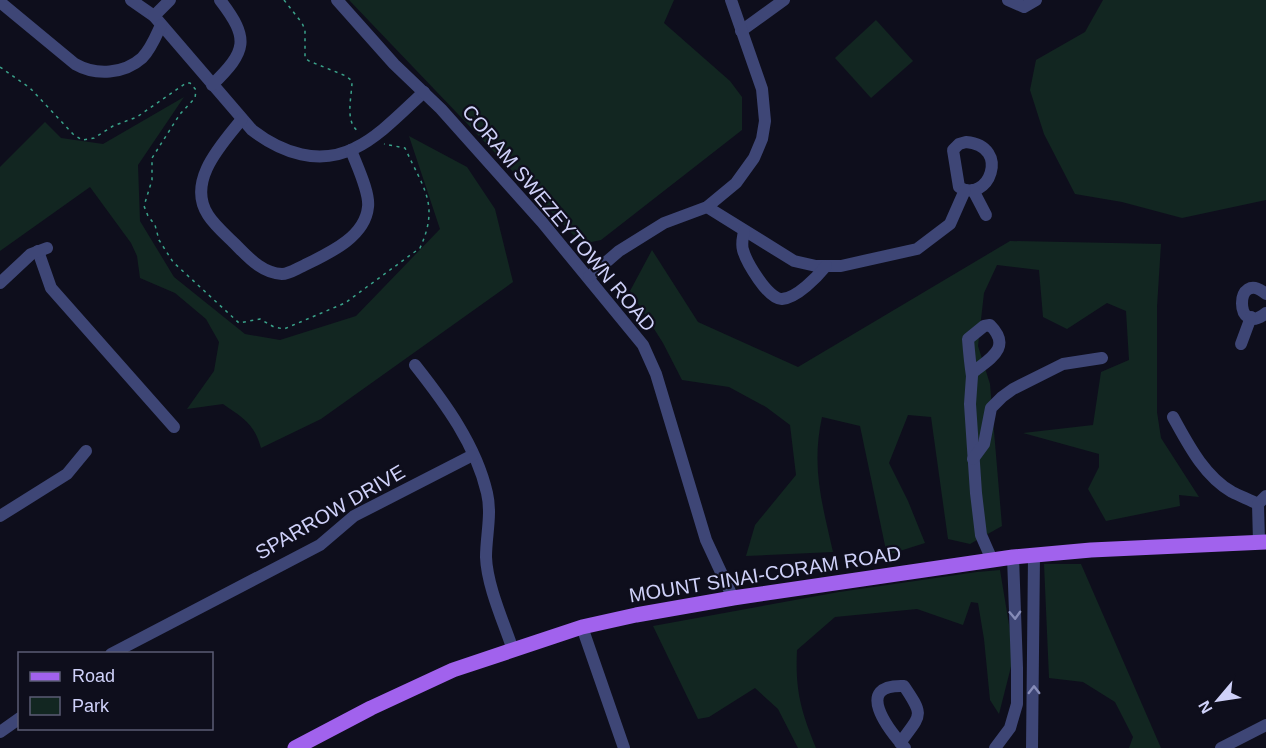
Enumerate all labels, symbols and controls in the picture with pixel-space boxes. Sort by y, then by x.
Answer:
street label: CORAM SWEZEYTOWN ROAD [458,100,660,336]
street label: SPARROW DRIVE [252,460,408,564]
street label: MOUNT SINAI-CORAM ROAD [627,542,903,606]
one-way arrow [1009,611,1022,620]
legend [18,652,213,730]
text: Road [72,666,115,686]
north arrow [1188,670,1248,730]
one-way arrow [1028,685,1040,694]
text: Park [72,696,110,716]
text: N [1195,698,1216,716]

